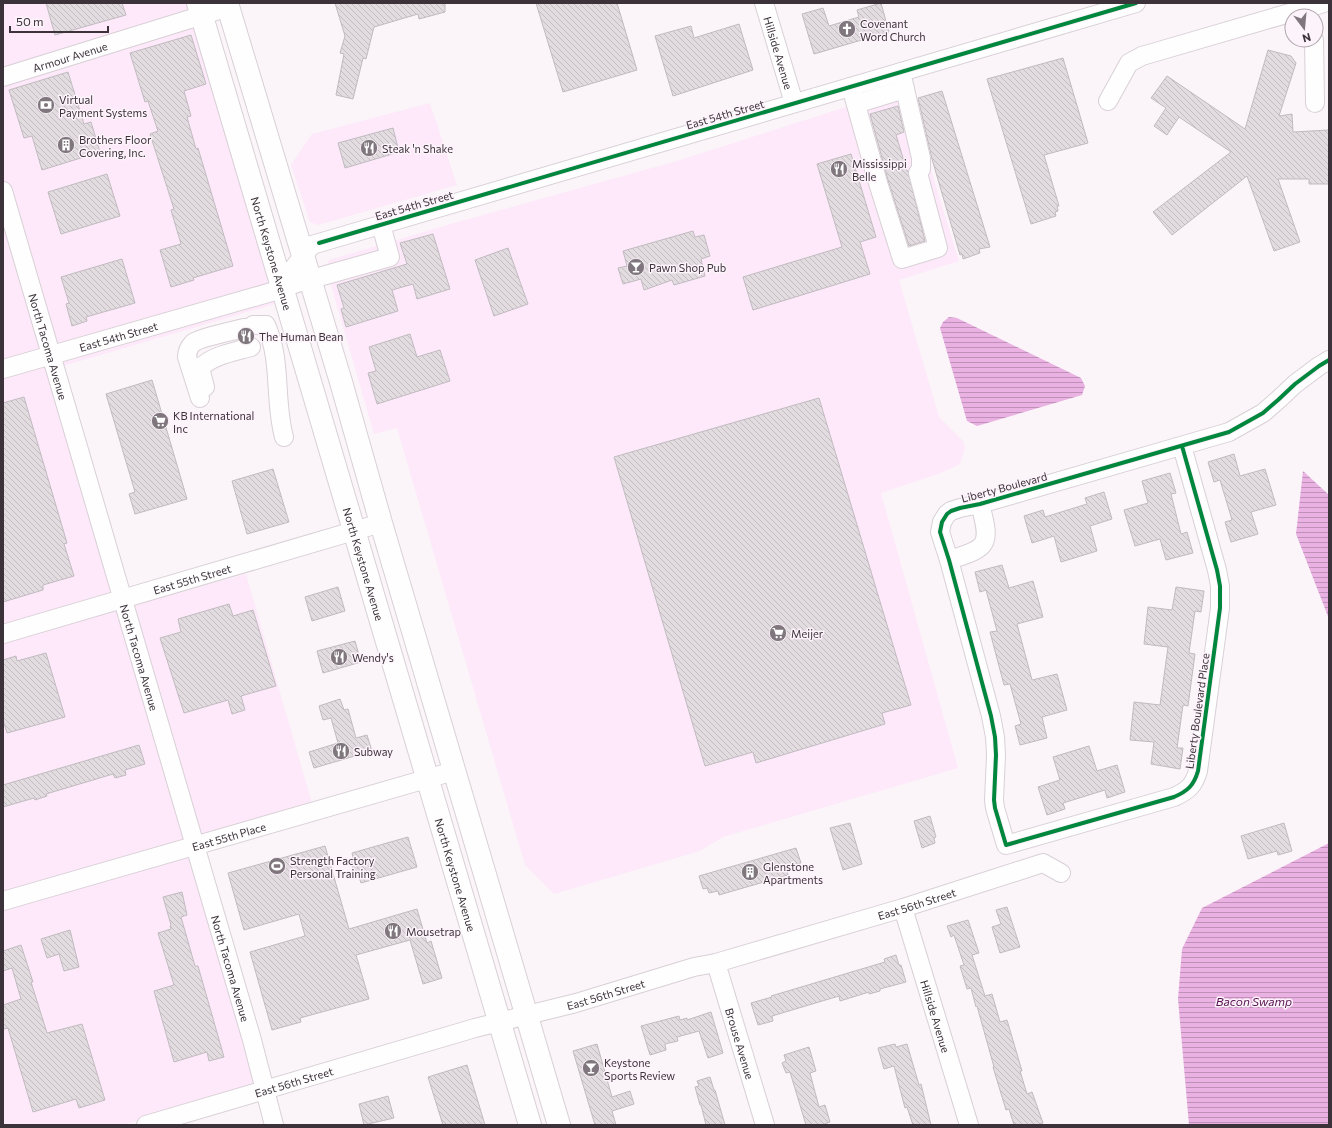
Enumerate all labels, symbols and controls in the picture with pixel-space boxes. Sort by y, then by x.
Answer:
scale bar [10,8,108,34]
north arrow [1284,8,1324,48]
text: 50 m [16,14,44,28]
street label: Hillside Avenue [762,15,796,91]
place label: Covenant Word Church [860,17,926,43]
church icon: Covenant Word Church [837,19,857,39]
text: N [1301,31,1313,45]
street label: Armour Avenue [31,39,109,74]
place label: Virtual Payment Systems [59,93,147,119]
bank icon: Virtual Payment Systems [36,95,56,115]
street label: East 54th Street [684,96,766,131]
place label: Brothers Floor Covering, Inc. [79,133,152,159]
building icon: Brothers Floor Covering, Inc. [56,135,76,155]
restaurant icon: Steak 'n Shake [359,138,379,158]
place label: Steak 'n Shake [382,142,453,155]
place label: Mississippi Belle [852,157,907,183]
restaurant icon: Mississippi Belle [829,159,849,179]
street label: East 54th Street [373,187,455,222]
street label: North Keystone Avenue [249,195,295,312]
bar icon: Pawn Shop Pub [626,257,646,277]
place label: Pawn Shop Pub [649,261,726,274]
street label: North Tacoma Avenue [27,292,70,401]
street label: East 54th Street [78,318,160,353]
restaurant icon: The Human Bean [236,326,256,346]
place label: The Human Bean [259,330,343,343]
place label: KB International Inc [173,409,254,435]
supermarket icon: KB International Inc [150,411,170,431]
street label: Liberty Boulevard [960,469,1048,505]
street label: North Keystone Avenue [341,506,387,622]
street label: East 55th Street [152,561,233,596]
street label: North Tacoma Avenue [118,603,162,712]
supermarket icon: Meijer [768,623,788,643]
place label: Meijer [791,627,824,640]
restaurant icon: Wendy's [329,647,349,667]
place label: Wendy's [352,651,394,664]
street label: Liberty Boulevard Place [1182,652,1212,770]
restaurant icon: Subway [331,741,351,761]
place label: Subway [354,745,393,758]
street label: North Keystone Avenue [433,816,479,933]
street label: East 55th Place [190,819,267,853]
place label: Strength Factory Personal Training [290,854,376,880]
sports icon: Strength Factory Personal Training [267,856,287,876]
place label: Glenstone Apartments [763,860,823,886]
building icon: Glenstone Apartments [740,862,760,882]
street label: East 56th Street [876,885,958,922]
street label: North Tacoma Avenue [209,913,253,1023]
restaurant icon: Mousetrap [383,921,403,941]
place label: Mousetrap [406,925,461,938]
street label: East 56th Street [565,976,647,1012]
street label: Hillside Avenue [919,978,953,1054]
water label: Bacon Swamp [1216,994,1292,1008]
street label: Brouse Avenue [723,1006,757,1081]
place label: Keystone Sports Review [604,1056,675,1082]
bar icon: Keystone Sports Review [581,1058,601,1078]
street label: East 56th Street [253,1064,335,1099]

